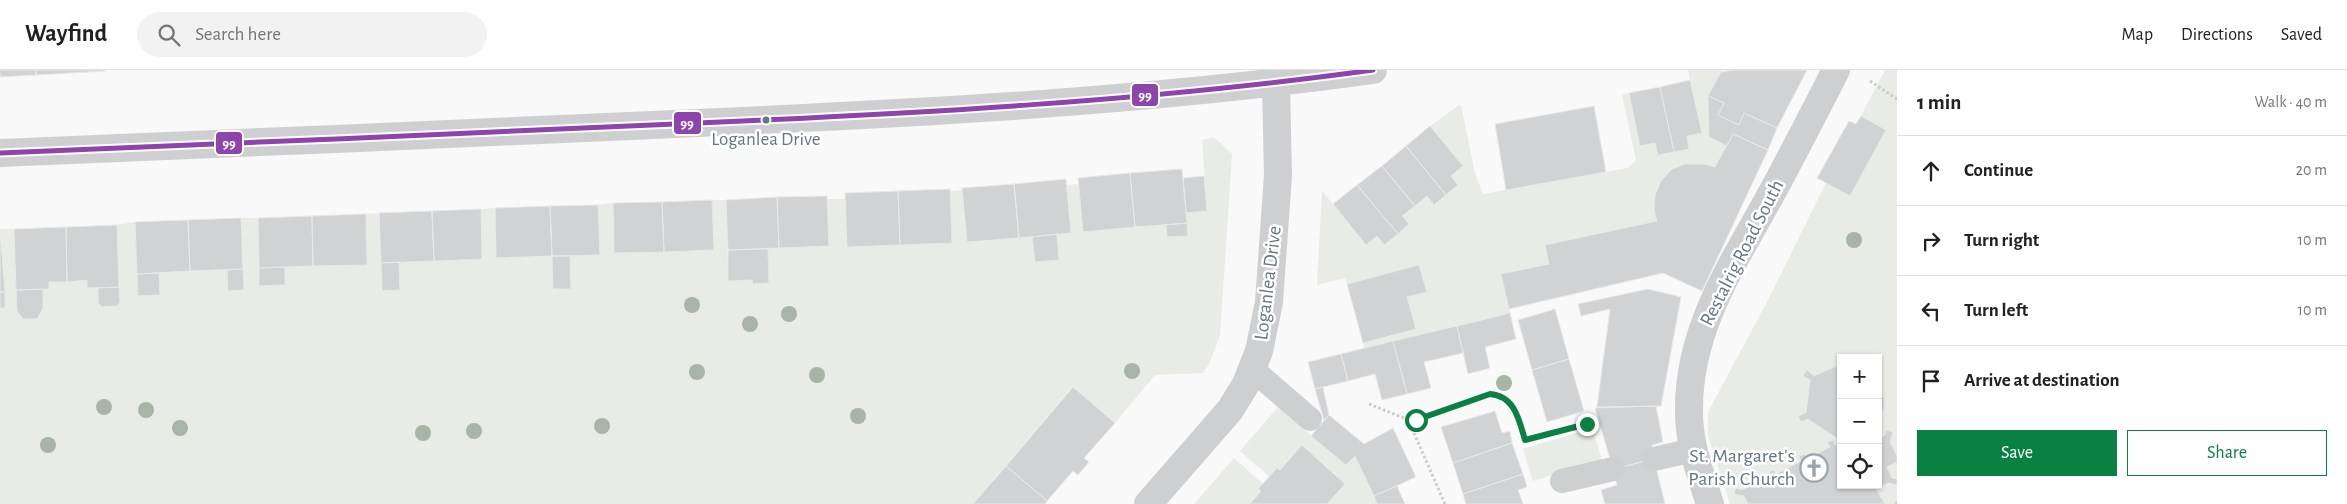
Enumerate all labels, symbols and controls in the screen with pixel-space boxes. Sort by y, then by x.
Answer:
search box [137,12,487,57]
icon: search [155,21,183,49]
text: Wayfind [25,22,107,46]
text: Search here [195,25,281,44]
text: Map [2122,26,2153,44]
text: Directions [2181,26,2253,44]
text: Saved [2281,26,2322,44]
line badge: 99 [1131,83,1159,107]
text: 99 [1138,89,1152,103]
text: 1 min [1917,92,1961,113]
text: Walk · 40 m [2254,94,2327,110]
line badge: 99 [673,111,702,135]
marker: Loganlea Drive [761,115,771,125]
text: 99 [680,117,694,131]
place label: Loganlea Drive [711,130,821,149]
line badge: 99 [215,131,243,155]
text: 99 [222,137,236,151]
icon: ahead [1917,157,1945,185]
text: Continue [1964,161,2033,180]
text: 20 m [2296,162,2327,178]
street label: Restalrig Road South [1697,177,1787,329]
street label: Loganlea Drive [1251,225,1285,341]
icon: right [1917,227,1945,255]
text: Turn right [1964,231,2039,250]
text: 10 m [2298,232,2327,248]
icon: left [1917,297,1945,325]
text: Turn left [1964,301,2028,320]
text: 10 m [2298,302,2327,318]
map controls [1837,354,1882,489]
button: + [1837,354,1882,399]
icon: arrive [1917,367,1945,395]
text: Arrive at destination [1964,371,2120,390]
button: − [1837,399,1882,444]
route start [1405,409,1428,432]
route end [1576,413,1599,436]
button: Save [1917,430,2117,476]
button: Share [2127,430,2327,476]
button: locate [1837,444,1882,489]
place label: St. Margaret's Parish Church [1688,446,1795,489]
church icon: St. Margaret's Parish Church [1799,453,1829,483]

